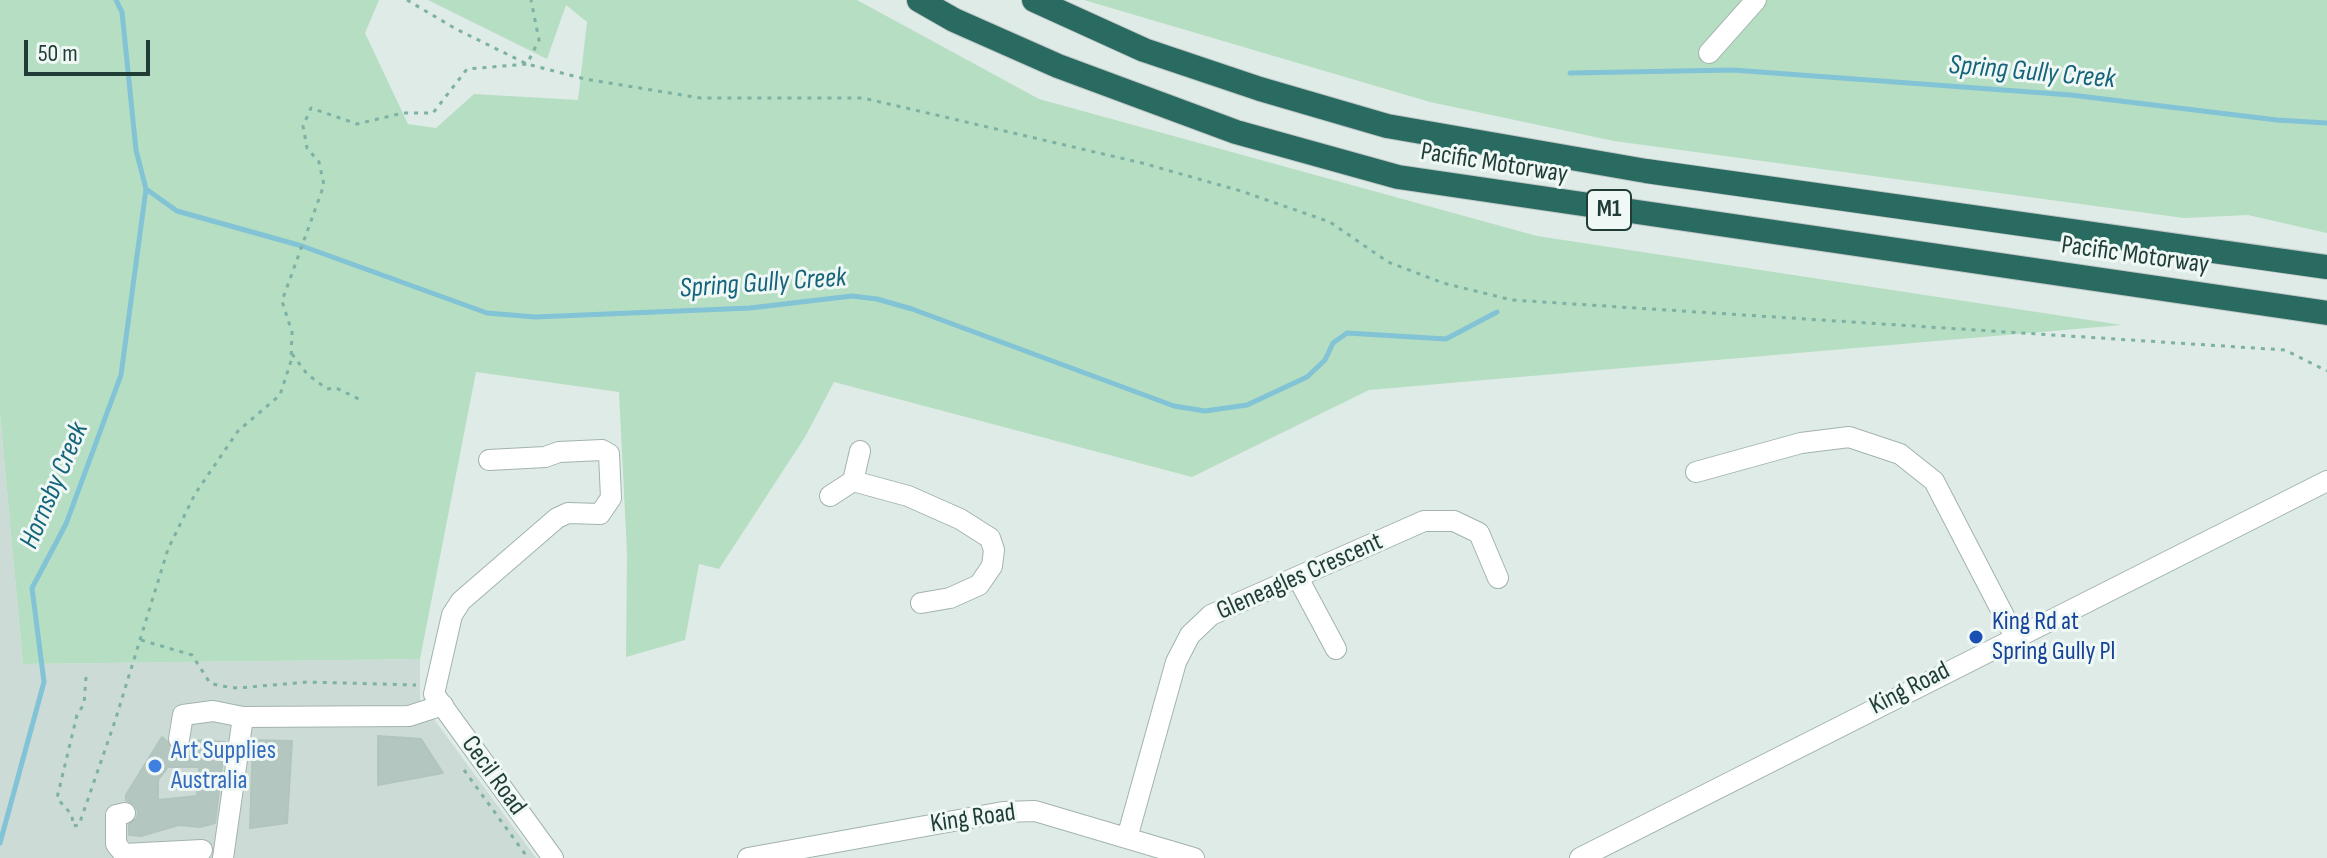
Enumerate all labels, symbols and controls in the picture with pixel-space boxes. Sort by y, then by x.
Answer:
scale bar [28,24,154,74]
text: 50 m [38,39,78,68]
water label: Spring Gully Creek [1947,49,2117,97]
street label: Pacific Motorway [1418,137,1570,191]
road number: M1 [1587,190,1631,230]
street label: Pacific Motorway [2059,230,2211,282]
water label: Spring Gully Creek [679,261,847,307]
water label: Hornsby Creek [13,418,97,554]
street label: Gleneagles Crescent [1212,526,1388,628]
place label: King Rd at Spring Gully Pl [1992,606,2115,668]
marker: King Rd at Spring Gully Pl [1967,628,1985,646]
street label: King Road [1865,656,1955,722]
street label: Cecil Road [454,730,532,822]
place label: Art Supplies Australia [171,735,276,796]
marker: Art Supplies Australia [146,757,164,775]
street label: King Road [928,798,1018,840]

